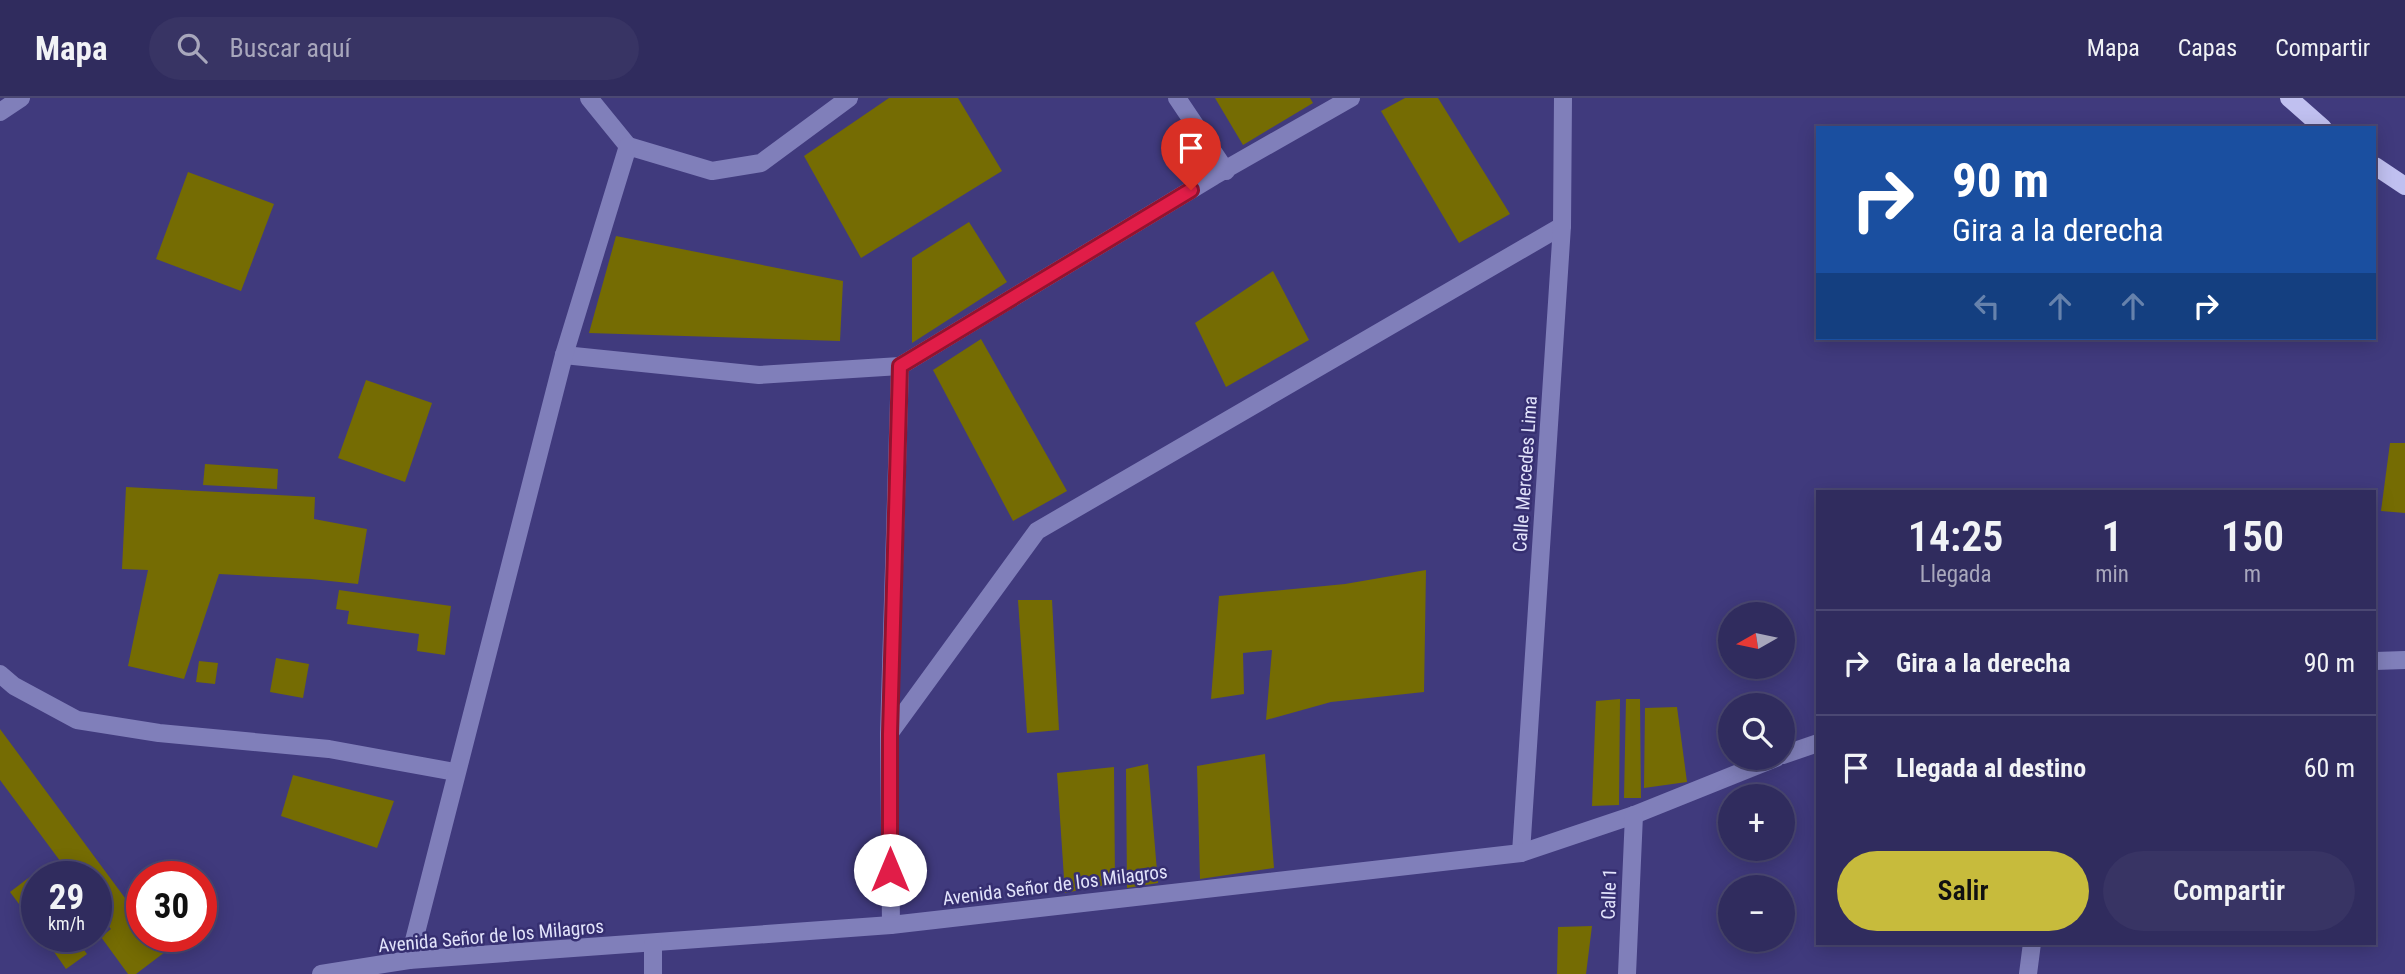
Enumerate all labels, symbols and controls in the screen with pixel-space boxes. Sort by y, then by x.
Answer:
search box [149,17,639,80]
text: Mapa [35,29,107,68]
icon: search [173,29,211,67]
text: Buscar aquí [229,33,351,63]
text: Mapa [2087,34,2140,62]
text: Capas [2178,34,2237,62]
text: Compartir [2275,34,2370,62]
pin [1161,118,1221,190]
icon: arrive [1172,129,1210,167]
text: 90 m [1952,152,2049,209]
icon: right [1837,154,1928,245]
text: Gira a la derecha [1952,211,2164,249]
icon: left [1968,287,2006,325]
icon: ahead [2041,287,2079,325]
icon: ahead [2114,287,2152,325]
icon: right [2187,287,2225,325]
street label: Calle Mercedes Lima [1508,395,1542,553]
text: 14:25 [1908,512,2003,561]
text: 1 [2102,512,2123,561]
text: 150 [2221,512,2284,561]
text: Llegada [1920,561,1992,588]
text: min [2095,561,2129,588]
text: m [2244,561,2261,588]
north arrow [1718,602,1796,679]
map controls [1718,602,1795,952]
icon: right [1837,644,1875,682]
text: Gira a la derecha [1896,648,2070,678]
text: 90 m [2304,648,2355,678]
button: search [1718,693,1795,770]
icon: arrive [1837,749,1875,787]
text: Llegada al destino [1896,753,2086,783]
text: 60 m [2304,753,2355,783]
button: + [1718,784,1795,861]
position arrow [853,833,927,907]
button: Salir [1837,851,2089,931]
button: Compartir [2103,851,2355,931]
street label: Avenida Señor de los Milagros [941,860,1169,910]
speed limit sign: 30 [126,861,217,952]
street label: Calle 1 [1597,868,1621,920]
button: − [1718,875,1795,952]
text: 29 [49,877,84,918]
text: km/h [48,913,85,934]
street label: Avenida Señor de los Milagros [377,915,605,957]

